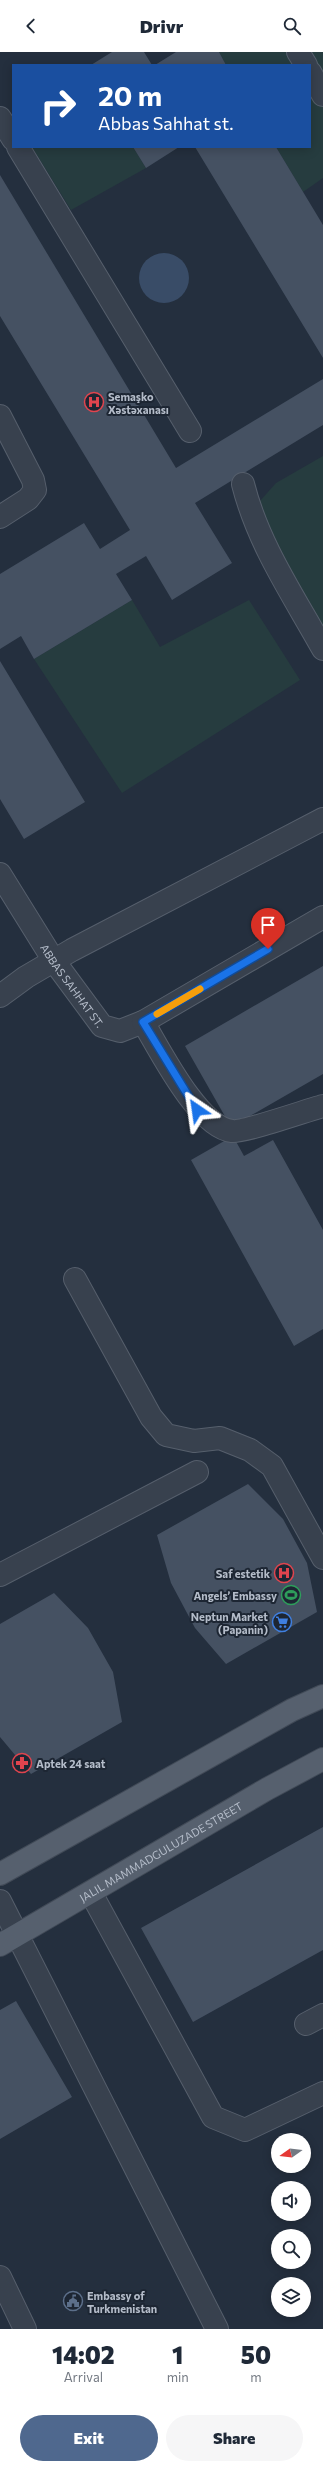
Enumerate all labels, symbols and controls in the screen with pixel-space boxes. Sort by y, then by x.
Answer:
icon: back [20,15,42,37]
text: Drivr [140,15,183,37]
icon: search [281,15,303,37]
text: 20 m [98,78,162,112]
icon: right [32,80,84,132]
text: Abbas Sahhat st. [98,112,233,134]
place label: Semaşko Xəstəxanası [108,390,169,416]
hospital icon: Semaşko Xəstəxanası [83,391,105,413]
pin [251,908,285,949]
icon: arrive [257,914,279,936]
street label: ABBAS SAHHAT ST. [38,941,107,1030]
position arrow [176,1089,218,1131]
hospital icon: Saf estetik [273,1562,295,1584]
place label: Saf estetik [216,1567,271,1580]
sports icon: Angels’ Embassy [280,1584,302,1606]
place label: Angels’ Embassy [193,1589,277,1602]
place label: Neptun Market (Papanin) [191,1610,268,1636]
supermarket icon: Neptun Market (Papanin) [271,1611,293,1633]
pharmacy icon: Aptek 24 saat [11,1752,33,1774]
place label: Aptek 24 saat [36,1757,106,1770]
street label: JALIL MAMMADGULUZADE STREET [77,1799,244,1905]
north arrow [271,2133,311,2173]
map controls [271,2133,311,2317]
button: sound [271,2181,311,2221]
button: search [271,2229,311,2269]
button: layers [271,2277,311,2317]
place label: Embassy of Turkmenistan [87,2289,157,2315]
public building icon: Embassy of Turkmenistan [62,2290,84,2312]
text: 14:02 [52,2340,115,2369]
text: 1 [172,2340,183,2369]
text: 50 [241,2340,271,2369]
text: Arrival [64,2369,103,2385]
text: min [167,2369,189,2385]
text: m [250,2369,262,2385]
button: Exit [20,2415,158,2461]
button: Share [166,2415,303,2461]

